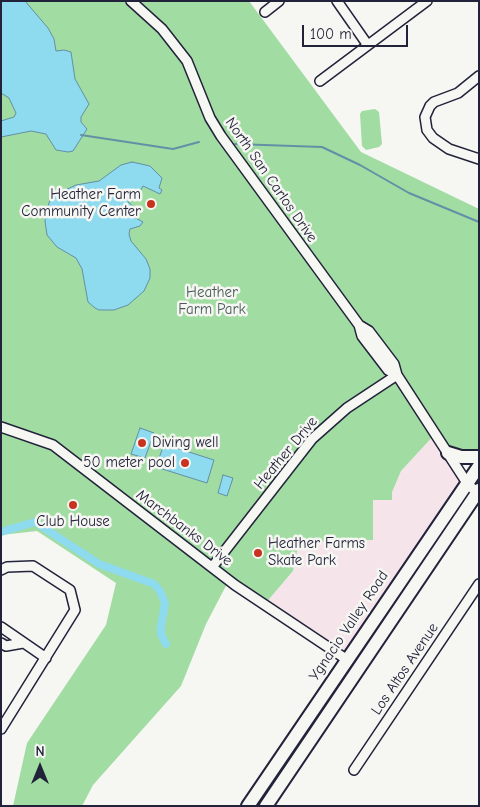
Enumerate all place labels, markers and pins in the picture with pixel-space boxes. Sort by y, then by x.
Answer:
place label: Heather Farm Community Center [21,186,141,221]
marker: Heather Farm Community Center [145,198,157,210]
place label: Diving well [152,434,219,452]
marker: Diving well [136,437,148,449]
place label: 50 meter pool [83,454,175,472]
marker: 50 meter pool [179,457,191,469]
marker: Club House [67,499,79,511]
place label: Club House [36,513,110,531]
place label: Heather Farms Skate Park [268,535,365,570]
marker: Heather Farms Skate Park [252,547,264,559]

